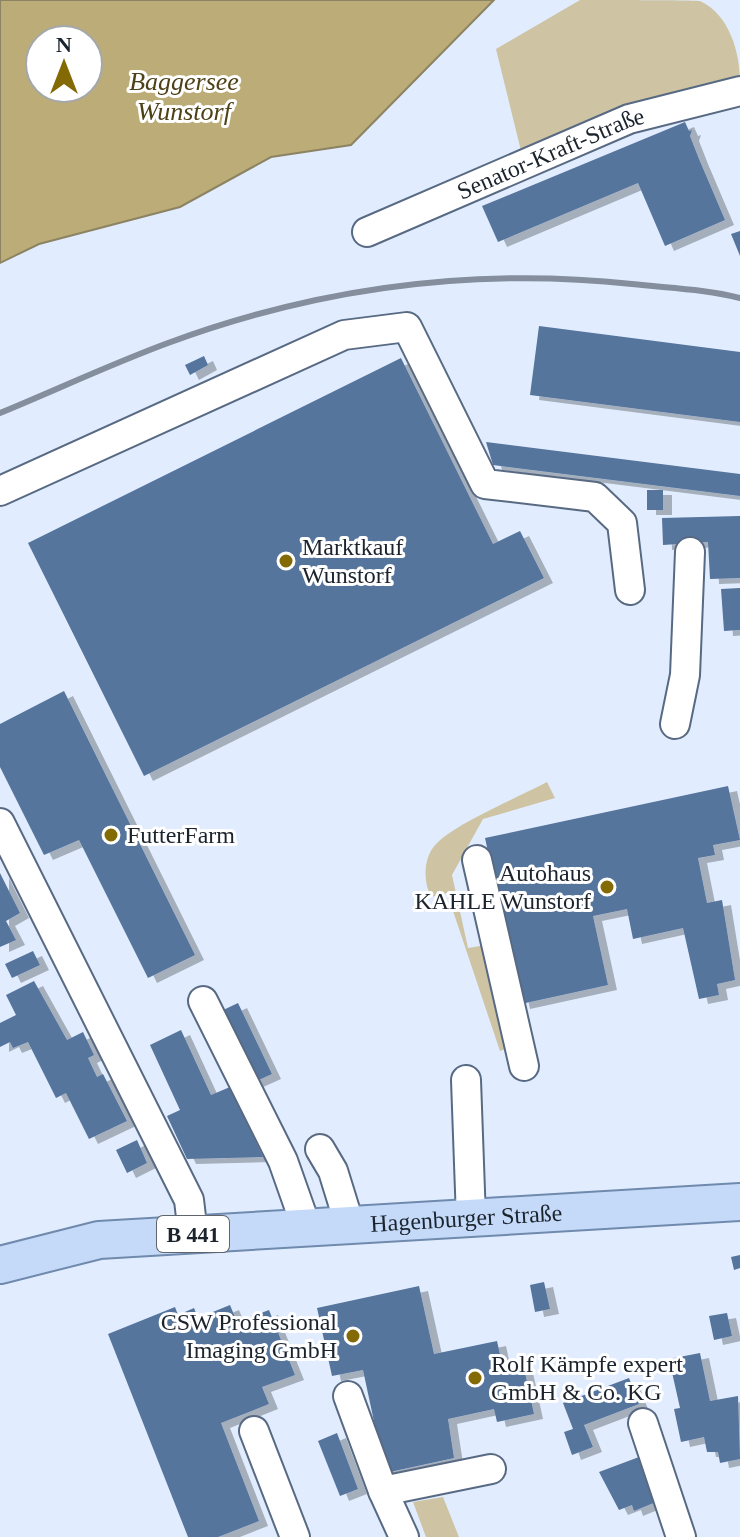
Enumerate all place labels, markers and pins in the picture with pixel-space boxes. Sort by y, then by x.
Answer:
place label: Marktkauf Wunstorf [302,534,403,588]
marker: Marktkauf Wunstorf [277,552,295,570]
place label: FutterFarm [127,822,235,848]
marker: FutterFarm [102,826,120,844]
place label: Autohaus KAHLE Wunstorf [414,860,591,914]
marker: Autohaus KAHLE Wunstorf [598,878,616,896]
place label: CSW Professional Imaging GmbH [161,1309,337,1363]
marker: CSW Professional Imaging GmbH [344,1327,362,1345]
place label: Rolf Kämpfe expert GmbH & Co. KG [491,1351,683,1405]
marker: Rolf Kämpfe expert GmbH & Co. KG [466,1369,484,1387]

